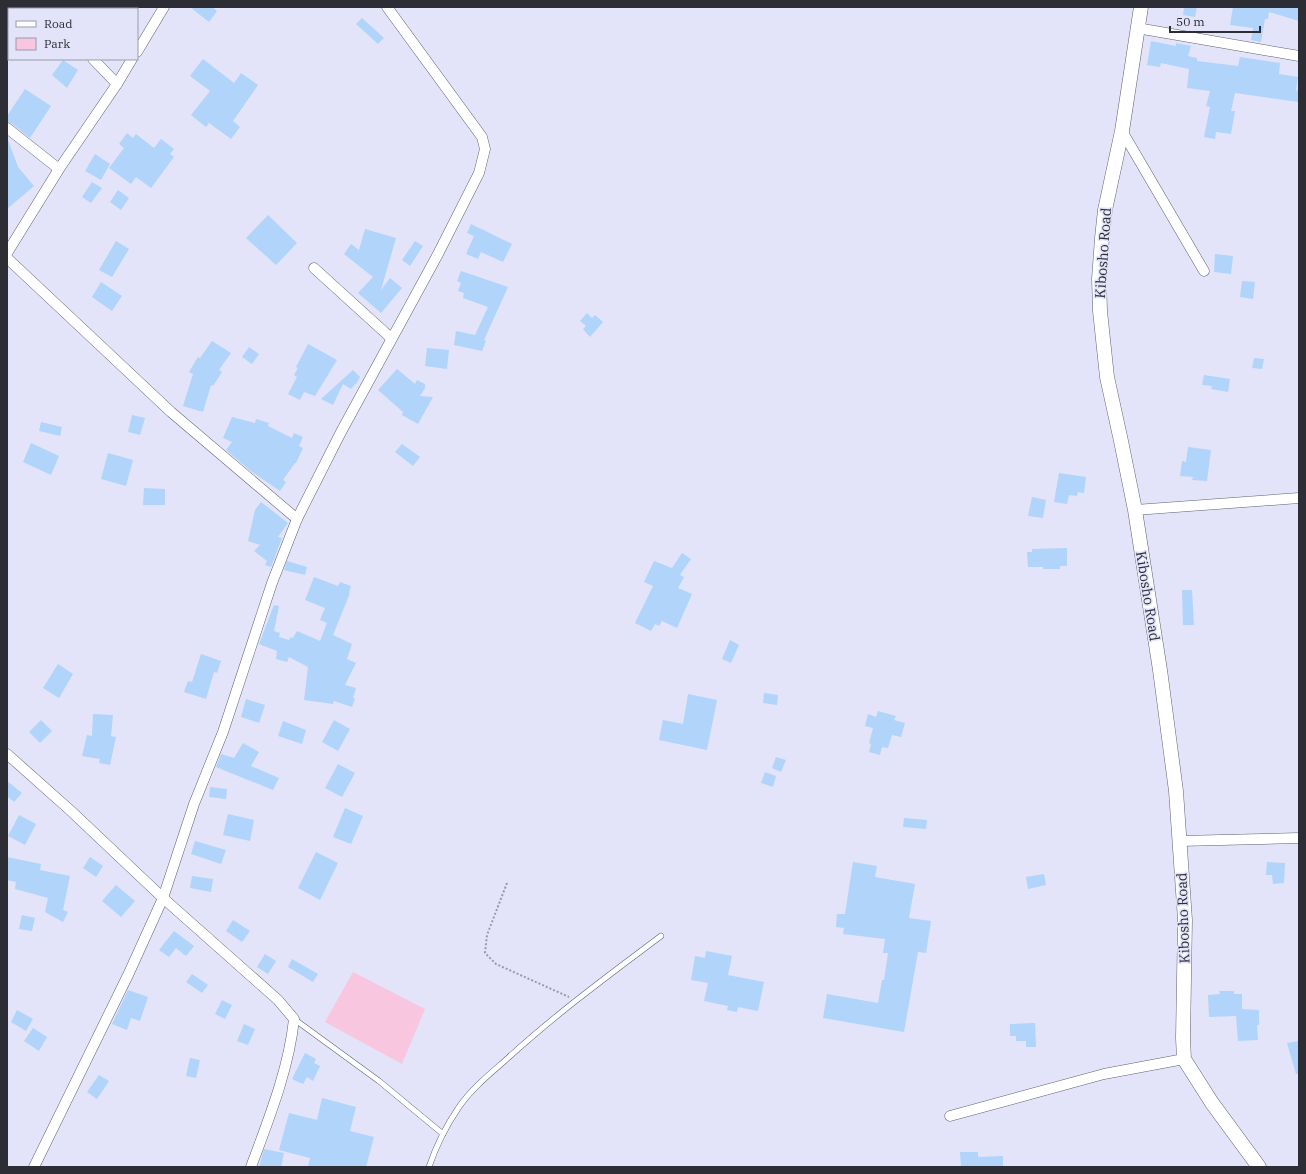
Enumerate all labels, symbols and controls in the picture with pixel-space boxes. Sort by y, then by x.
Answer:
legend [8,8,138,60]
scale bar [1170,8,1260,34]
text: 50 m [1176,14,1205,29]
text: Road [44,16,73,31]
text: Park [44,36,70,51]
street label: Kibosho Road [1091,207,1115,299]
street label: Kibosho Road [1132,550,1164,643]
street label: Kibosho Road [1172,872,1194,964]

